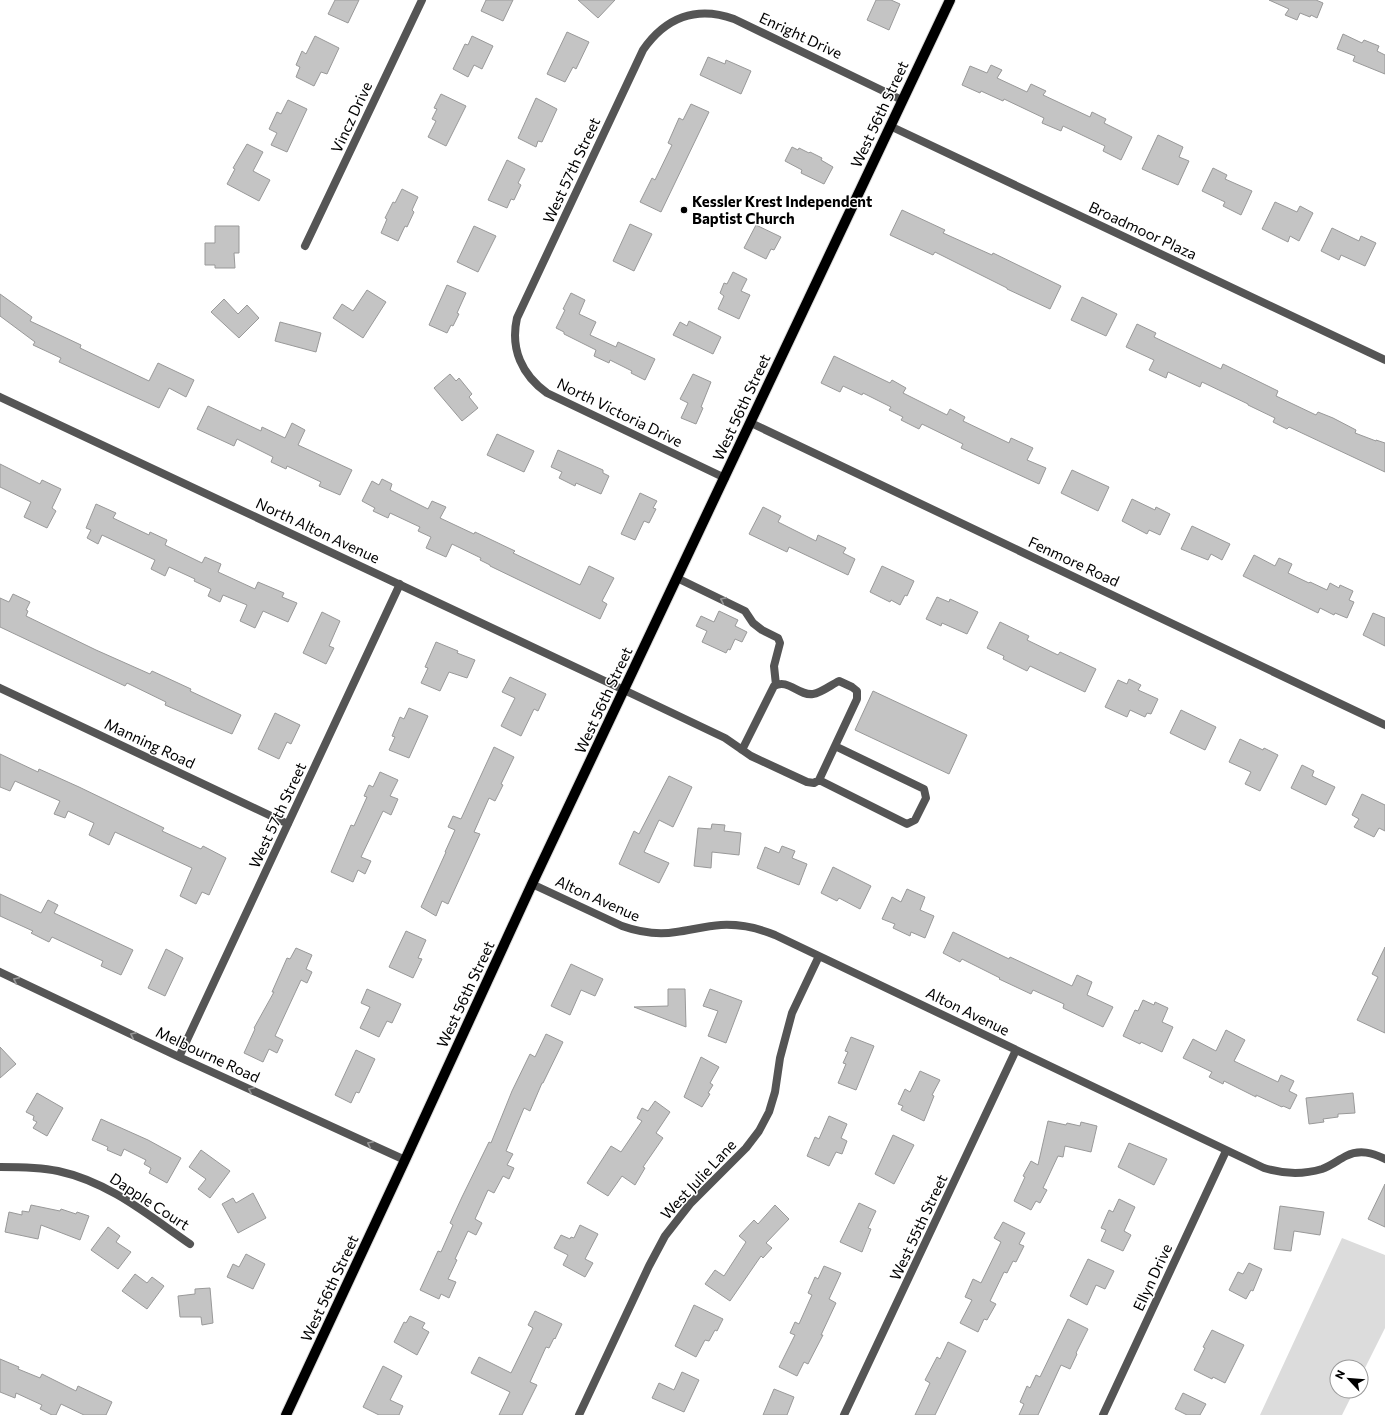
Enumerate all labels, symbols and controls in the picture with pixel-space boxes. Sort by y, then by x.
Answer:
street label: Enright Drive [757,8,845,62]
street label: West 56th Street [846,58,912,170]
street label: Vincz Drive [327,78,375,156]
street label: West 57th Street [539,114,603,226]
place label: Kessler Krest Independent Baptist Church [692,192,872,227]
street label: Broadmoor Plaza [1086,197,1200,263]
marker: Kessler Krest Independent Baptist Church [679,205,689,215]
street label: West 56th Street [708,351,774,463]
street label: North Victoria Drive [554,374,686,450]
street label: North Alton Avenue [253,493,383,567]
street label: Fenmore Road [1026,532,1122,590]
one-way arrow [720,597,727,605]
street label: West 56th Street [570,644,636,756]
street label: Manning Road [102,714,198,772]
street label: West 57th Street [245,759,309,871]
street label: Alton Avenue [553,871,643,925]
street label: West 56th Street [432,938,498,1050]
one-way arrow [13,977,20,985]
street label: Alton Avenue [923,983,1013,1039]
street label: Melbourne Road [153,1022,263,1086]
one-way arrow [130,1032,138,1040]
one-way arrow [248,1087,256,1095]
street label: West Julie Lane [657,1135,739,1222]
one-way arrow [366,1141,374,1149]
street label: Dapple Court [107,1169,193,1233]
street label: West 55th Street [885,1171,951,1283]
street label: West 56th Street [296,1232,362,1344]
street label: Ellyn Drive [1129,1241,1175,1313]
north arrow [1329,1359,1369,1399]
text: N [1332,1368,1347,1381]

